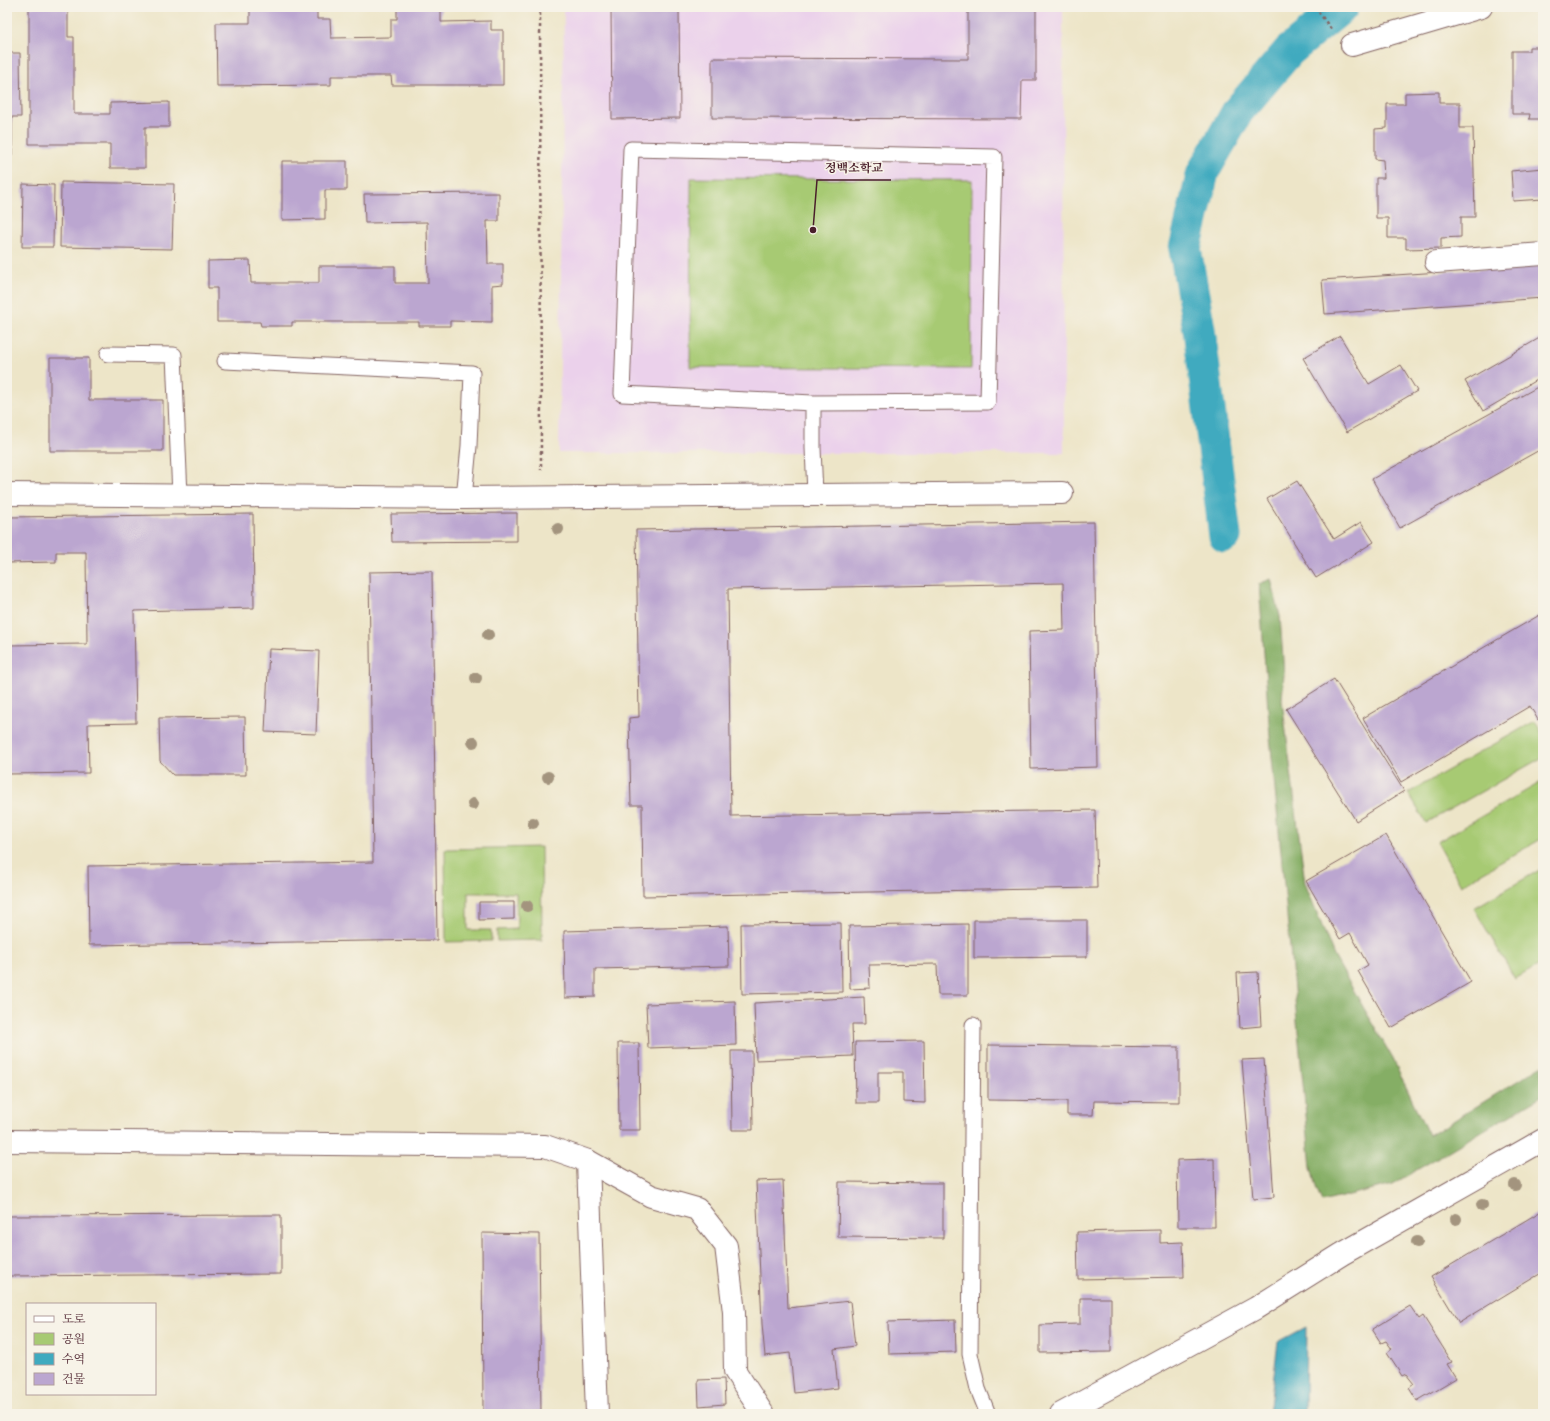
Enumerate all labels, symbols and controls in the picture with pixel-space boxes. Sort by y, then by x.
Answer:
callout: 정백소학교 [817,156,891,180]
text: 정백소학교 [825,161,883,177]
legend [26,1303,156,1395]
text: 도로 [62,1312,86,1328]
text: 공원 [62,1332,85,1348]
text: 수역 [62,1352,85,1368]
text: 건물 [62,1372,86,1388]

